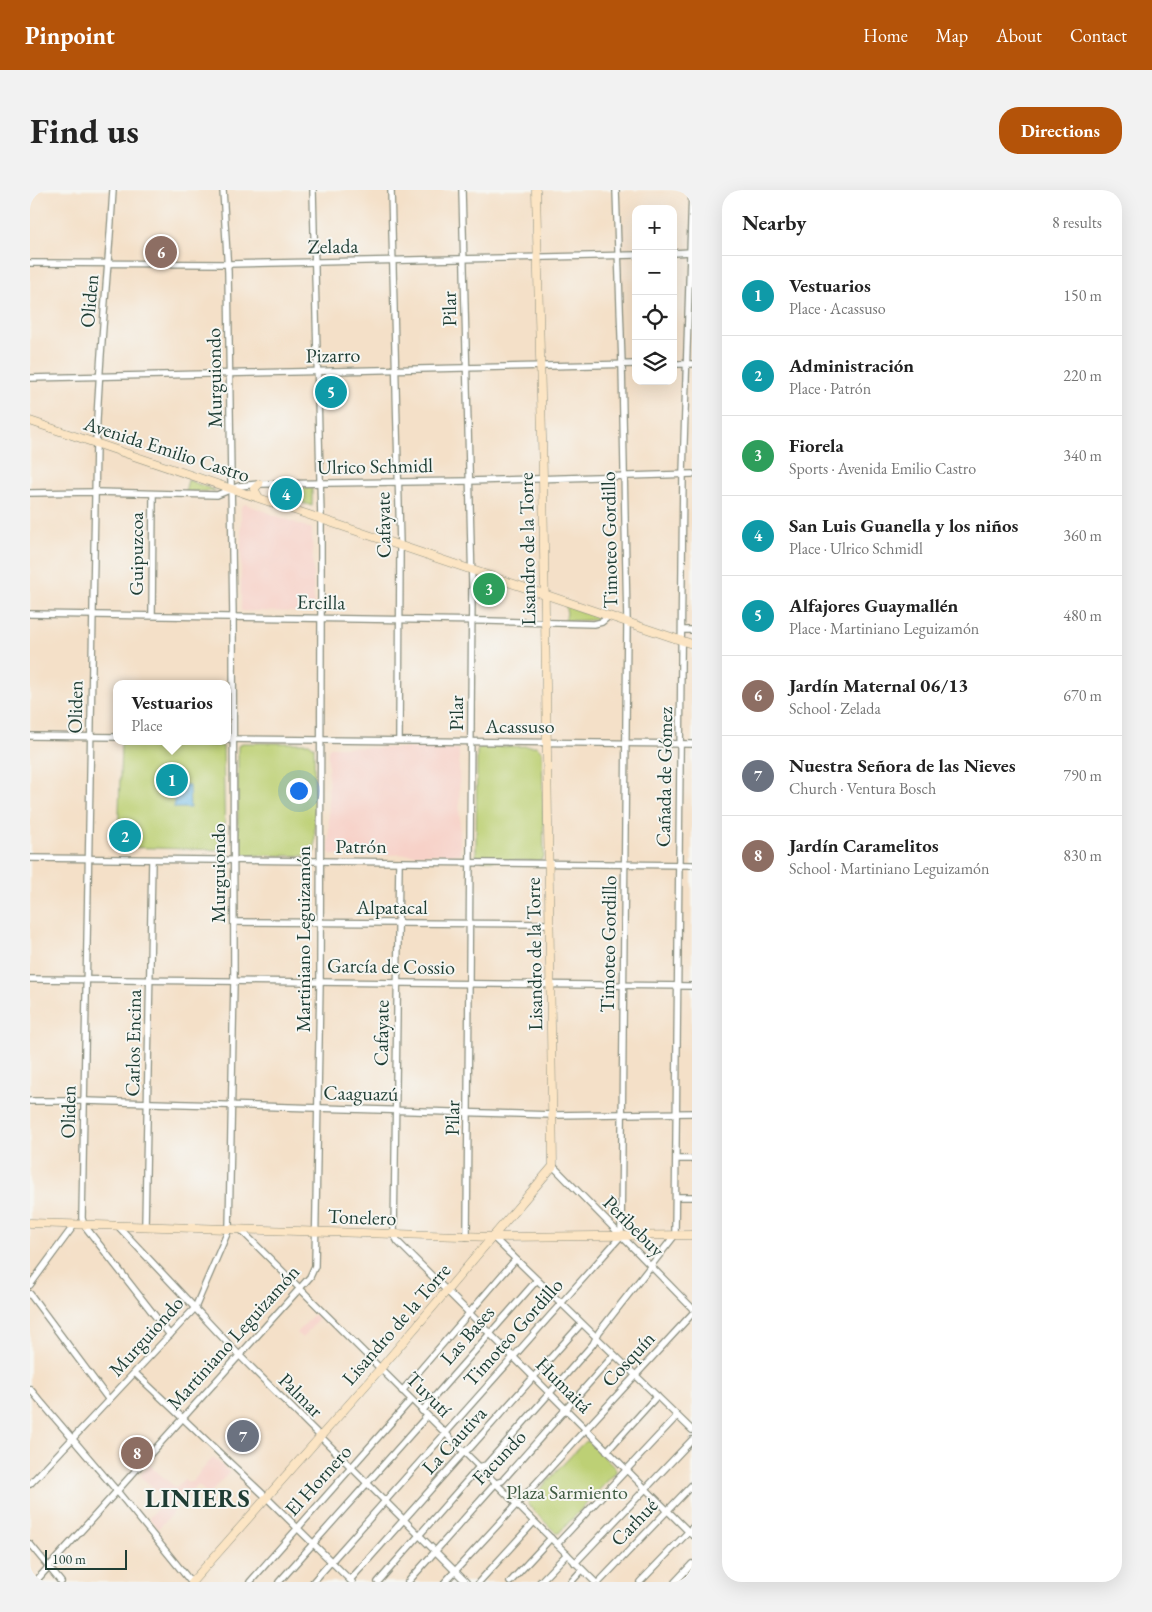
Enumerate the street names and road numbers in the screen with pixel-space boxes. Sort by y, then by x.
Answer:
street label: Zelada [307,233,359,259]
street label: Oliden [74,273,104,329]
street label: Pilar [436,291,462,327]
street label: Murguiondo [200,328,228,428]
street label: Pizarro [305,342,361,368]
street label: Avenida Emilio Castro [80,410,253,488]
street label: Ulrico Schmidl [317,452,433,480]
street label: Timoteo Gordillo [595,471,623,609]
street label: Lisandro de la Torre [513,472,541,626]
street label: Cafayate [369,491,397,558]
street label: Guipuzcoa [123,512,149,596]
street label: Ercilla [296,589,346,615]
street label: Oliden [62,680,88,734]
street label: Pilar [443,695,469,731]
street label: Cañada de Gómez [650,706,678,847]
street label: Acassuso [484,713,555,739]
street label: Murguiondo [205,823,231,923]
street label: Patrón [335,833,387,859]
street label: Martiniano Leguizamón [290,845,316,1032]
street label: Timoteo Gordillo [594,875,622,1013]
street label: Lisandro de la Torre [520,877,548,1031]
street label: Alpatacal [355,894,428,920]
street label: García de Cossio [327,952,455,980]
street label: Carlos Encina [119,989,147,1097]
street label: Cafayate [367,999,395,1066]
street label: Caaguazú [323,1079,399,1107]
street label: Oliden [55,1085,81,1139]
street label: Pilar [439,1100,465,1136]
street label: Peribebuy [598,1190,671,1263]
street label: Tonelero [327,1203,397,1231]
street label: Lisandro de la Torre [336,1257,456,1390]
street label: Martiniano Leguizamón [161,1259,305,1415]
street label: Timoteo Gordillo [457,1272,569,1392]
street label: Murguiondo [103,1290,189,1382]
street label: Las Bases [434,1300,500,1370]
street label: Cosquín [596,1325,661,1392]
street label: Humaitá [530,1351,598,1419]
street label: Tuyutí [401,1366,458,1423]
street label: Palmar [273,1367,329,1423]
street label: La Cautiva [416,1400,492,1480]
street label: Facundo [466,1424,532,1490]
street label: El Hornero [279,1439,357,1521]
street label: Carhué [605,1492,663,1552]

